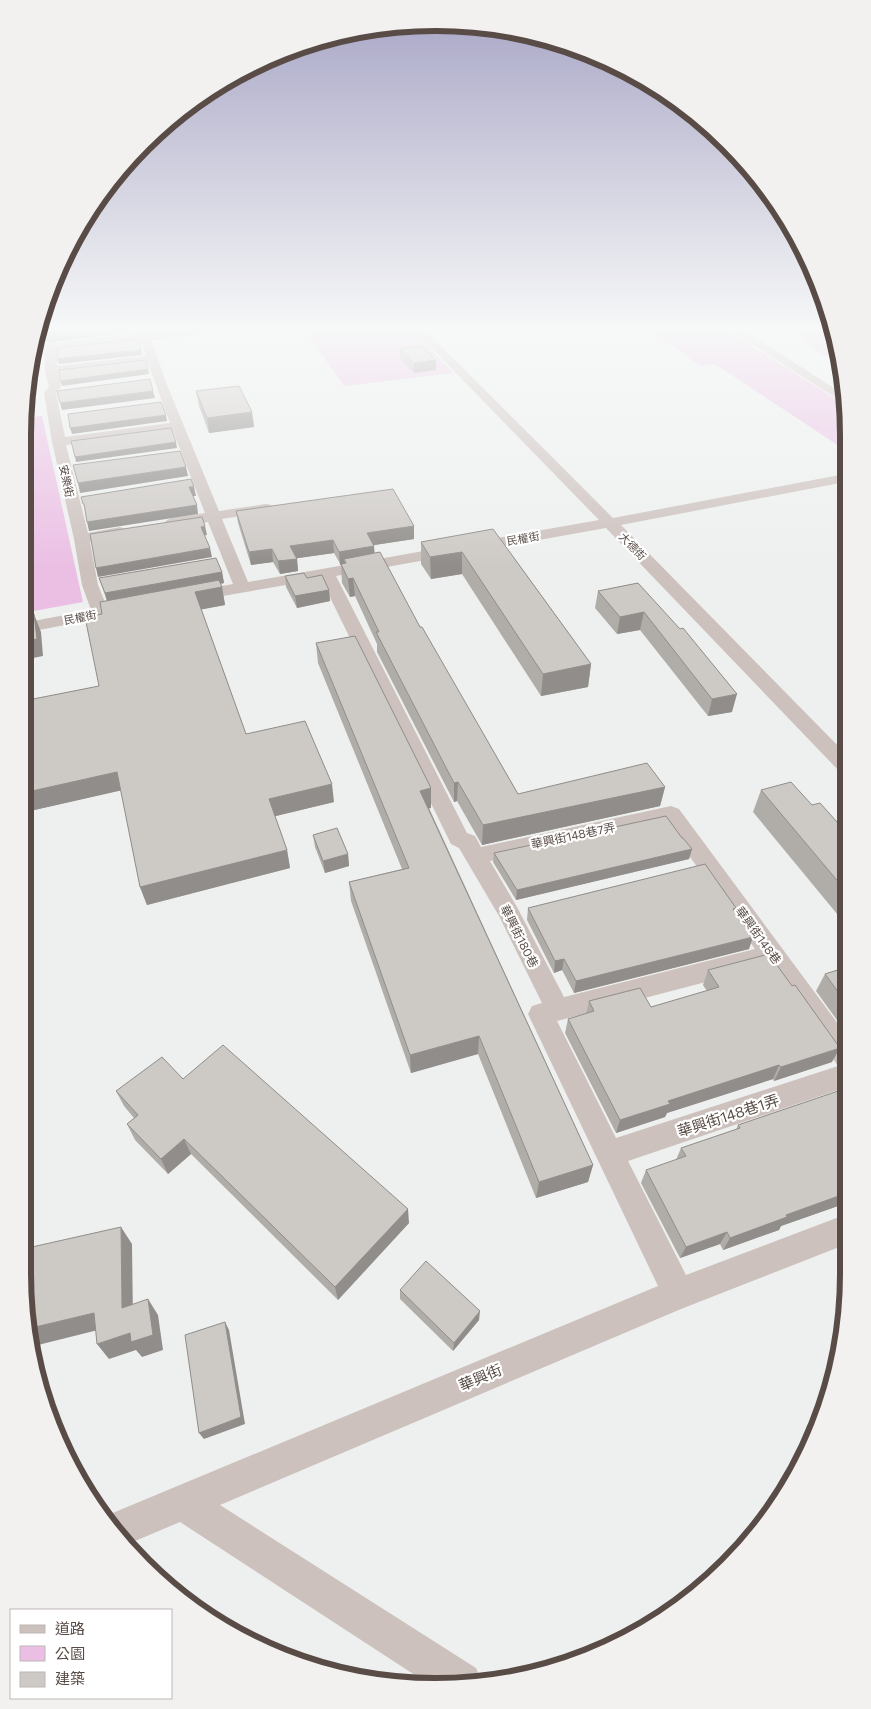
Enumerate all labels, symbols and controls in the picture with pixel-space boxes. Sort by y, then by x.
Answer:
street label: 安樂街 [57,464,77,498]
street label: 民權街 [506,529,540,547]
street label: 大德街 [617,530,649,562]
street label: 民權街 [63,607,97,627]
street label: 華興街148巷7弄 [530,819,616,851]
street label: 華興街180巷 [498,902,542,970]
street label: 華興街148巷 [733,904,785,966]
street label: 華興街148巷1弄 [675,1090,781,1140]
street label: 華興街 [456,1360,504,1394]
legend [10,1609,172,1699]
text: 道路 [55,1619,85,1637]
text: 公園 [55,1644,85,1662]
text: 建築 [55,1669,85,1687]

